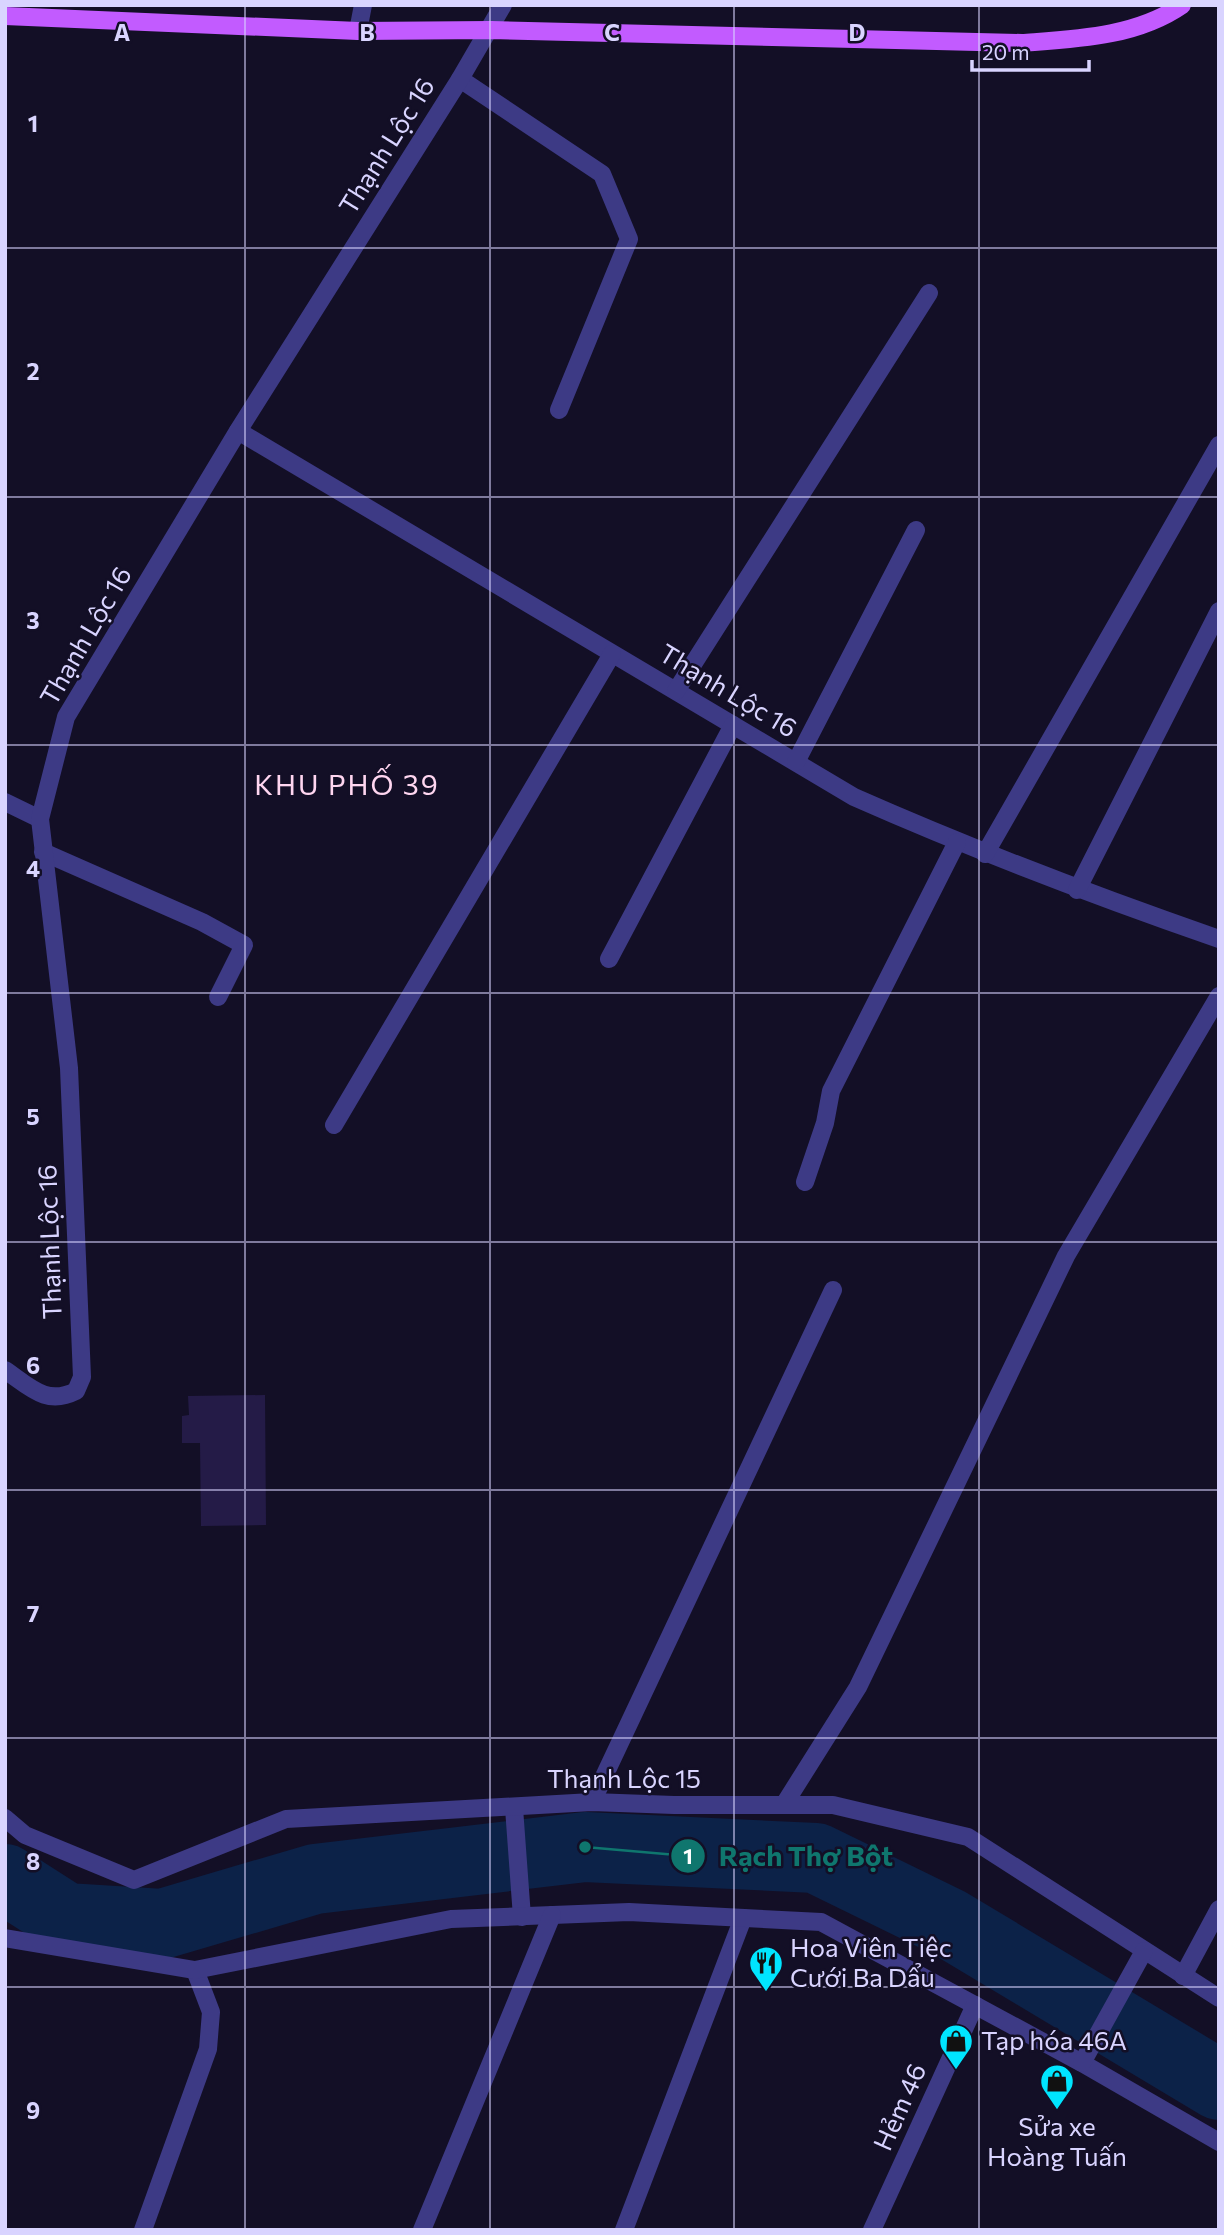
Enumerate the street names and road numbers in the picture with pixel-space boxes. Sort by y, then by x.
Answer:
street label: Thạnh Lộc 16 [332,71,440,219]
street label: Thạnh Lộc 16 [33,560,137,710]
street label: Thạnh Lộc 16 [654,637,803,743]
street label: Thạnh Lộc 16 [30,1164,67,1320]
street label: Thạnh Lộc 15 [547,1762,701,1793]
street label: Hẻm 46 [866,2058,932,2155]

